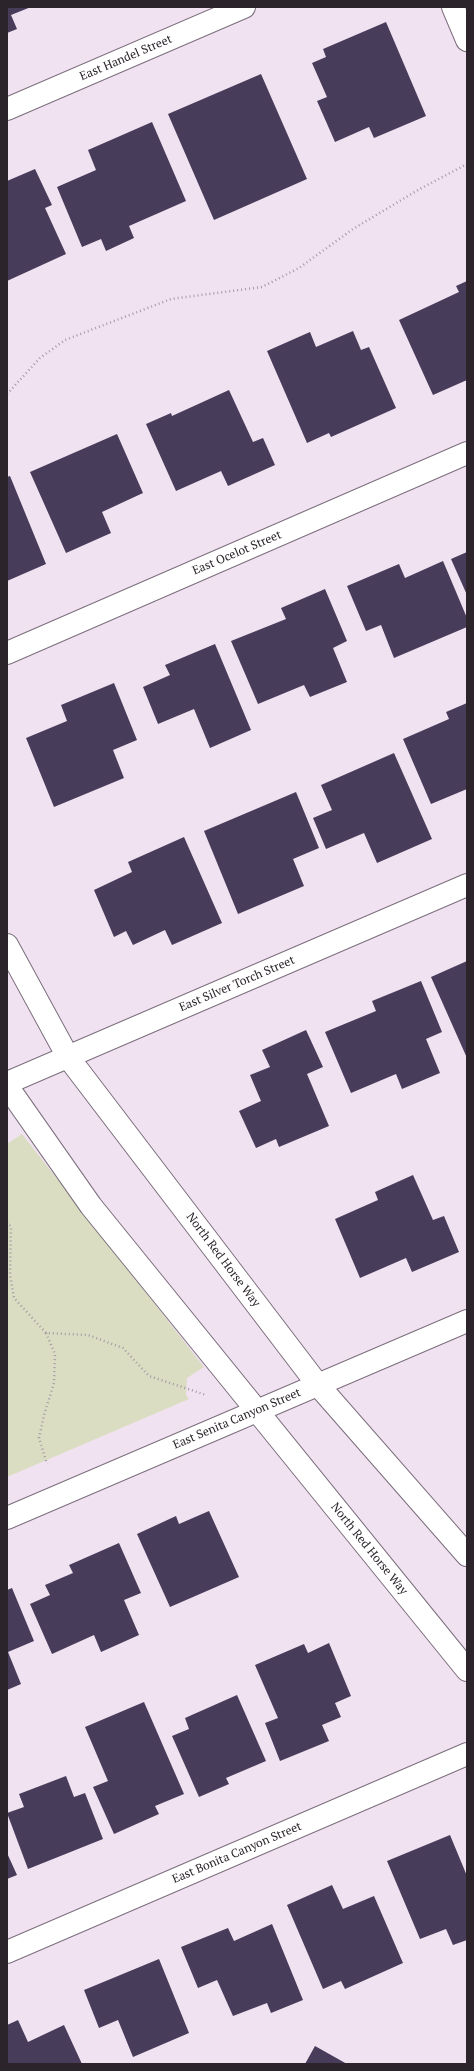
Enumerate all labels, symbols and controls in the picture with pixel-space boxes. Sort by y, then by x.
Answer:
street label: East Handel Street [78,32,174,84]
street label: East Ocelot Street [190,528,284,578]
street label: East Silver Torch Street [177,953,297,1015]
street label: North Red Horse Way [183,1210,263,1310]
street label: East Senita Canyon Street [171,1385,303,1453]
street label: North Red Horse Way [327,1500,411,1598]
street label: East Bonita Canyon Street [170,1819,304,1887]

